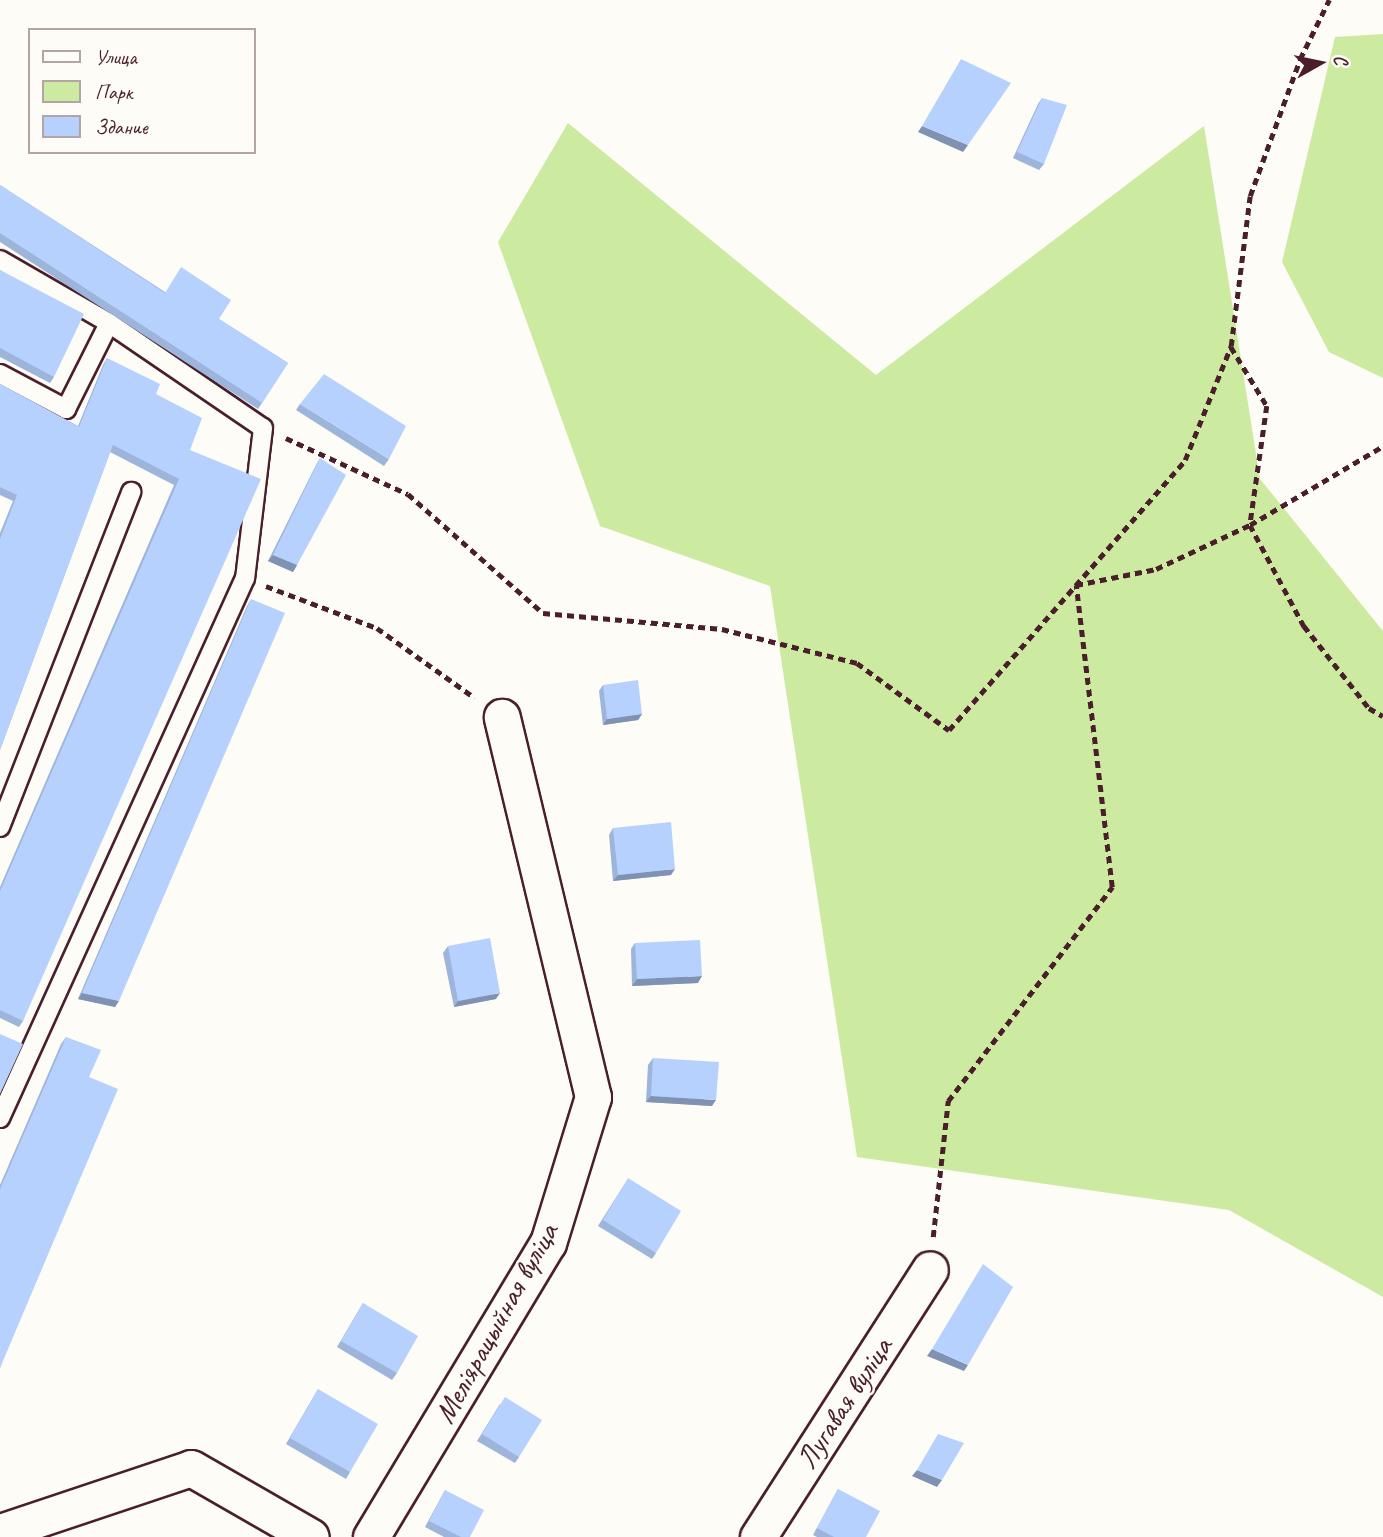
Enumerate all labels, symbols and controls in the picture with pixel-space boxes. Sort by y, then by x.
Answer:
legend [28,28,256,154]
north arrow [1285,28,1355,98]
text: Улица [95,44,137,70]
text: С [1328,53,1353,66]
text: Парк [95,79,132,105]
text: Здание [95,114,148,140]
street label: Меліярацыйная вуліца [426,1217,566,1429]
street label: Лугавая вуліца [789,1332,899,1474]

